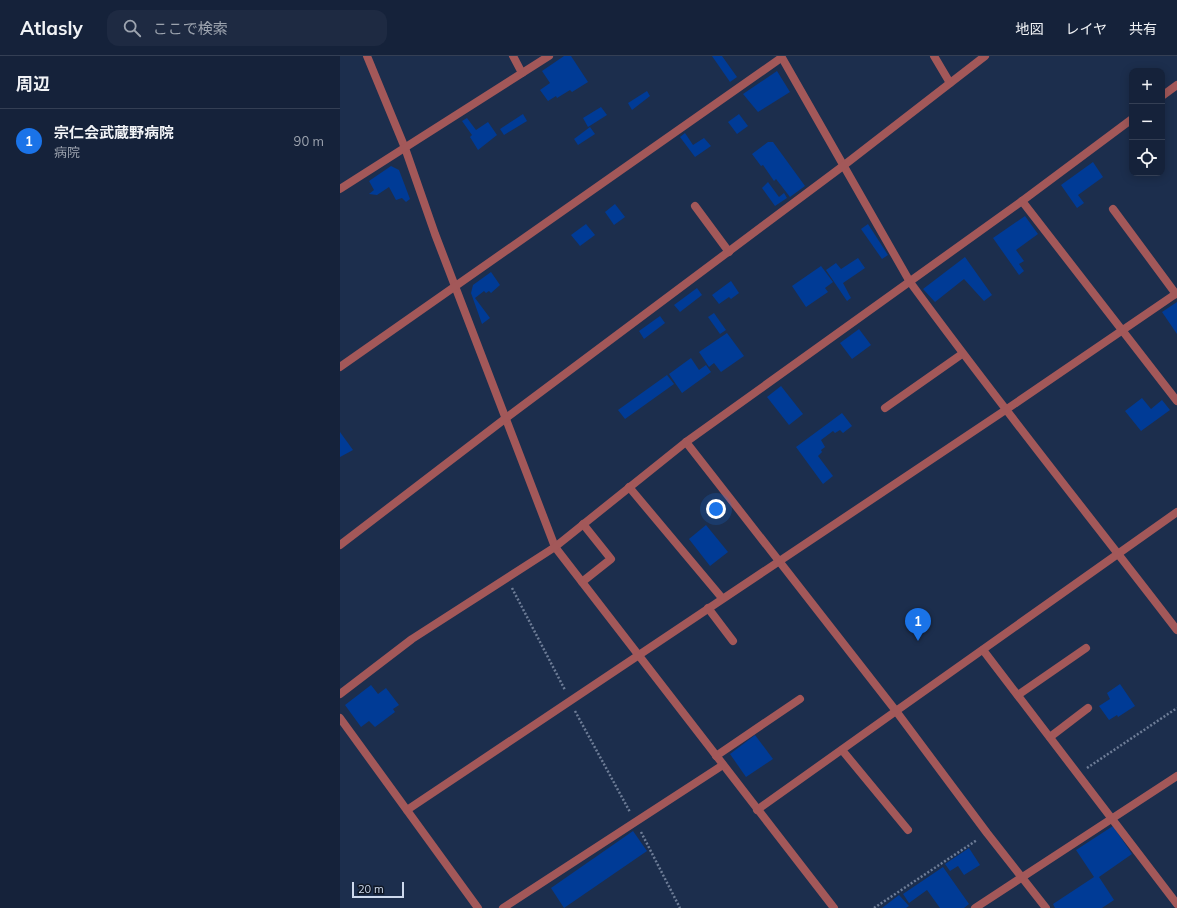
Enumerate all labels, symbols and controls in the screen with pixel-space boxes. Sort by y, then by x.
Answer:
search box [107,10,387,46]
text: Atlasly [20,16,83,40]
icon: search [121,17,143,39]
text: ここで検索 [153,19,228,38]
text: 地図 [1015,20,1043,38]
text: レイヤ [1065,20,1107,38]
text: 共有 [1129,20,1157,38]
map controls [1129,68,1165,176]
button: + [1129,68,1165,104]
text: 周辺 [16,73,50,94]
button: − [1129,104,1165,140]
text: 宗仁会武蔵野病院 [54,123,174,142]
text: 1 [25,133,33,149]
text: 90 m [294,133,324,149]
button: locate [1129,140,1165,176]
text: 病院 [54,144,80,160]
your location [706,499,726,519]
pin: 1 [905,608,931,641]
scale bar [352,880,404,899]
text: 20 m [358,882,384,896]

